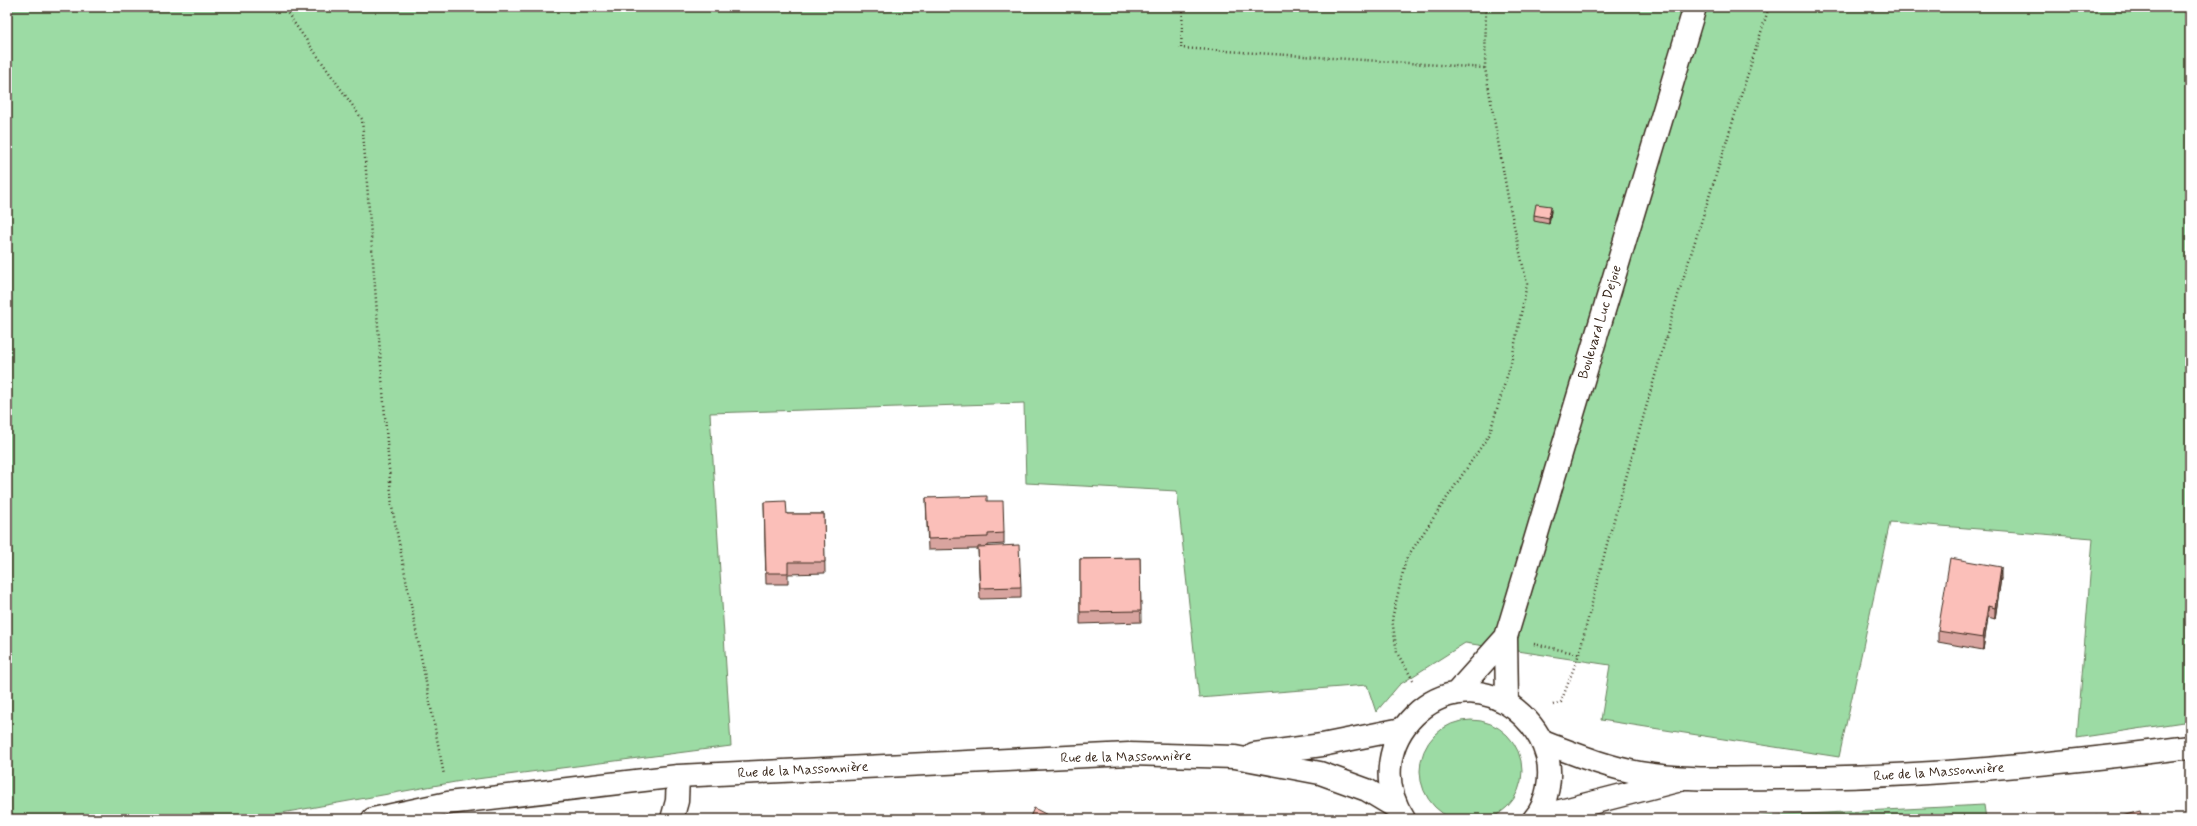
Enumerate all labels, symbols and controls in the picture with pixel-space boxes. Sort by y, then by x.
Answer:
street label: Boulevard Luc Dejoie [1574,263,1626,381]
street label: Rue de la Massonnière [1060,747,1192,767]
street label: Rue de la Massonnière [737,758,869,782]
street label: Rue de la Massonnière [1873,758,2005,786]

